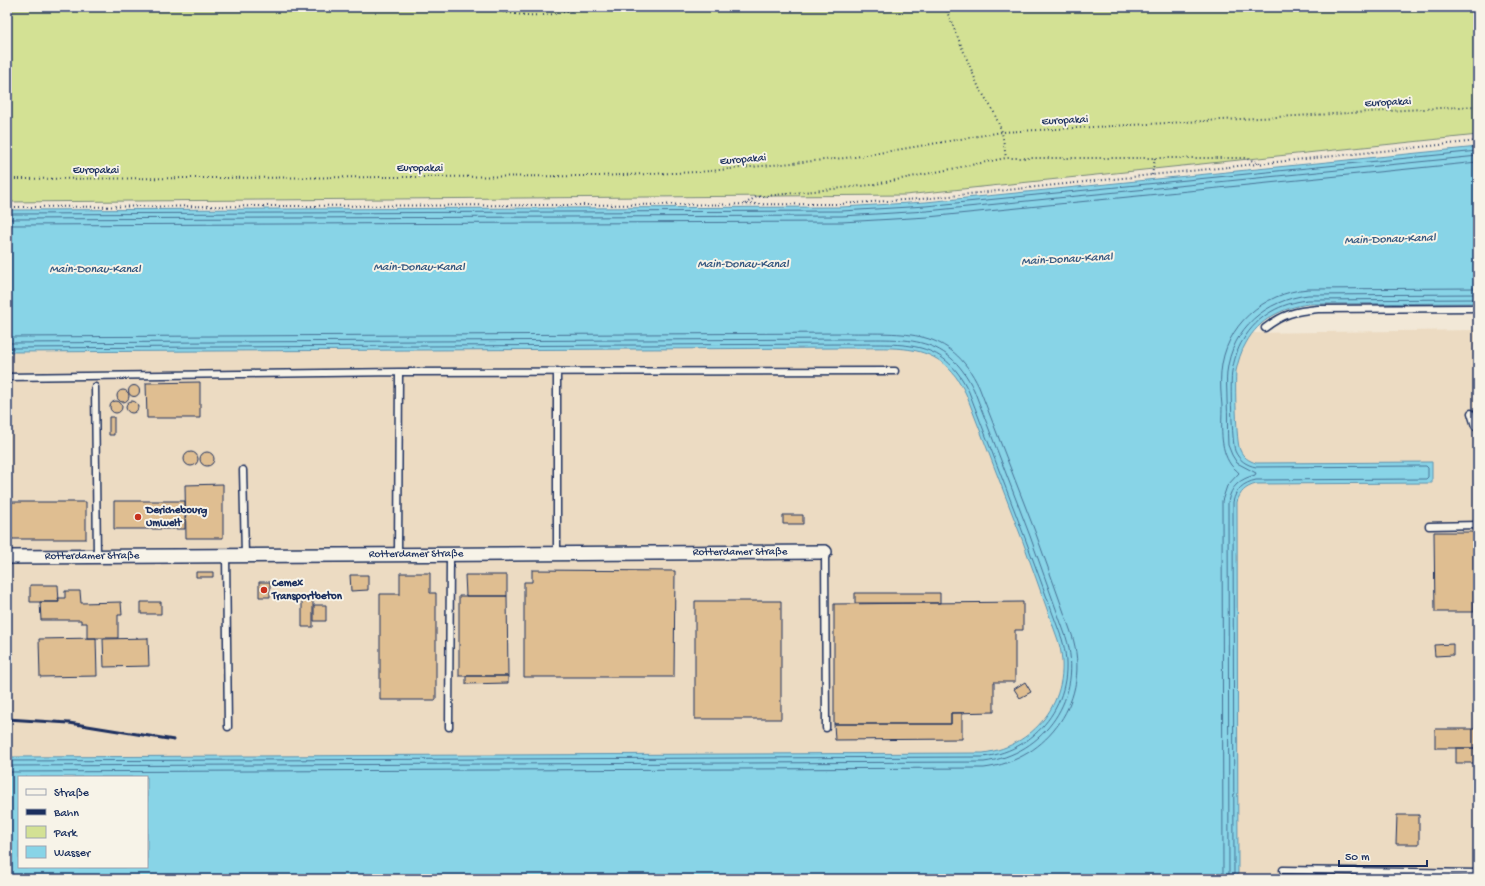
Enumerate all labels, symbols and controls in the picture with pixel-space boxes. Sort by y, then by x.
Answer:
street label: Europakai [1364,96,1412,110]
street label: Europakai [1041,114,1089,128]
street label: Europakai [719,152,767,168]
street label: Europakai [397,163,443,175]
street label: Europakai [73,165,119,177]
water label: Main-Donau-Kanal [1344,231,1437,249]
water label: Main-Donau-Kanal [1021,251,1114,269]
water label: Main-Donau-Kanal [697,258,790,272]
water label: Main-Donau-Kanal [373,261,466,275]
water label: Main-Donau-Kanal [49,263,142,277]
place label: Derichebourg Umwelt [145,505,208,530]
marker: Derichebourg Umwelt [133,512,143,522]
street label: Rotterdamer Straße [693,546,788,559]
street label: Rotterdamer Straße [369,548,464,561]
street label: Rotterdamer Straße [45,550,140,563]
place label: Cemex Transportbeton [271,578,343,603]
marker: Cemex Transportbeton [259,585,269,595]
legend [18,776,148,868]
text: Straße [54,787,90,801]
text: Bahn [53,807,79,821]
text: Park [53,827,79,841]
scale bar [1339,842,1427,868]
text: Wasser [54,847,92,861]
text: 50 m [1345,851,1370,865]

